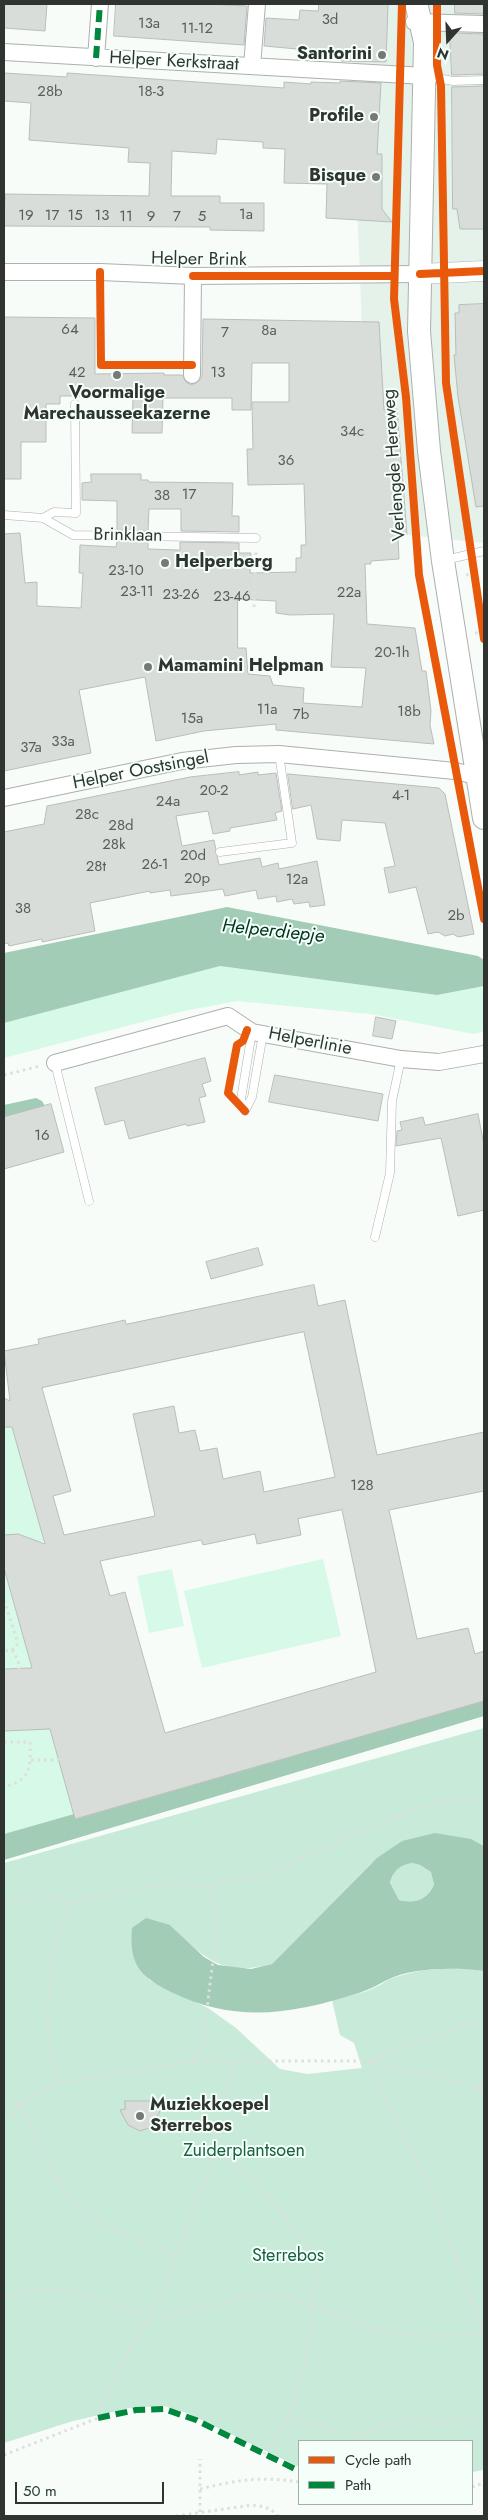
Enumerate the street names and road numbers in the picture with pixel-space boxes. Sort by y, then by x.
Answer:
street label: Helper Kerkstraat [109,48,239,76]
street label: Helper Brink [151,248,247,272]
street label: Verlengde Hereweg [379,388,411,542]
street label: Brinklaan [93,525,163,547]
street label: Helper Oostsingel [71,747,211,795]
street label: Helperlinie [267,1023,353,1061]

